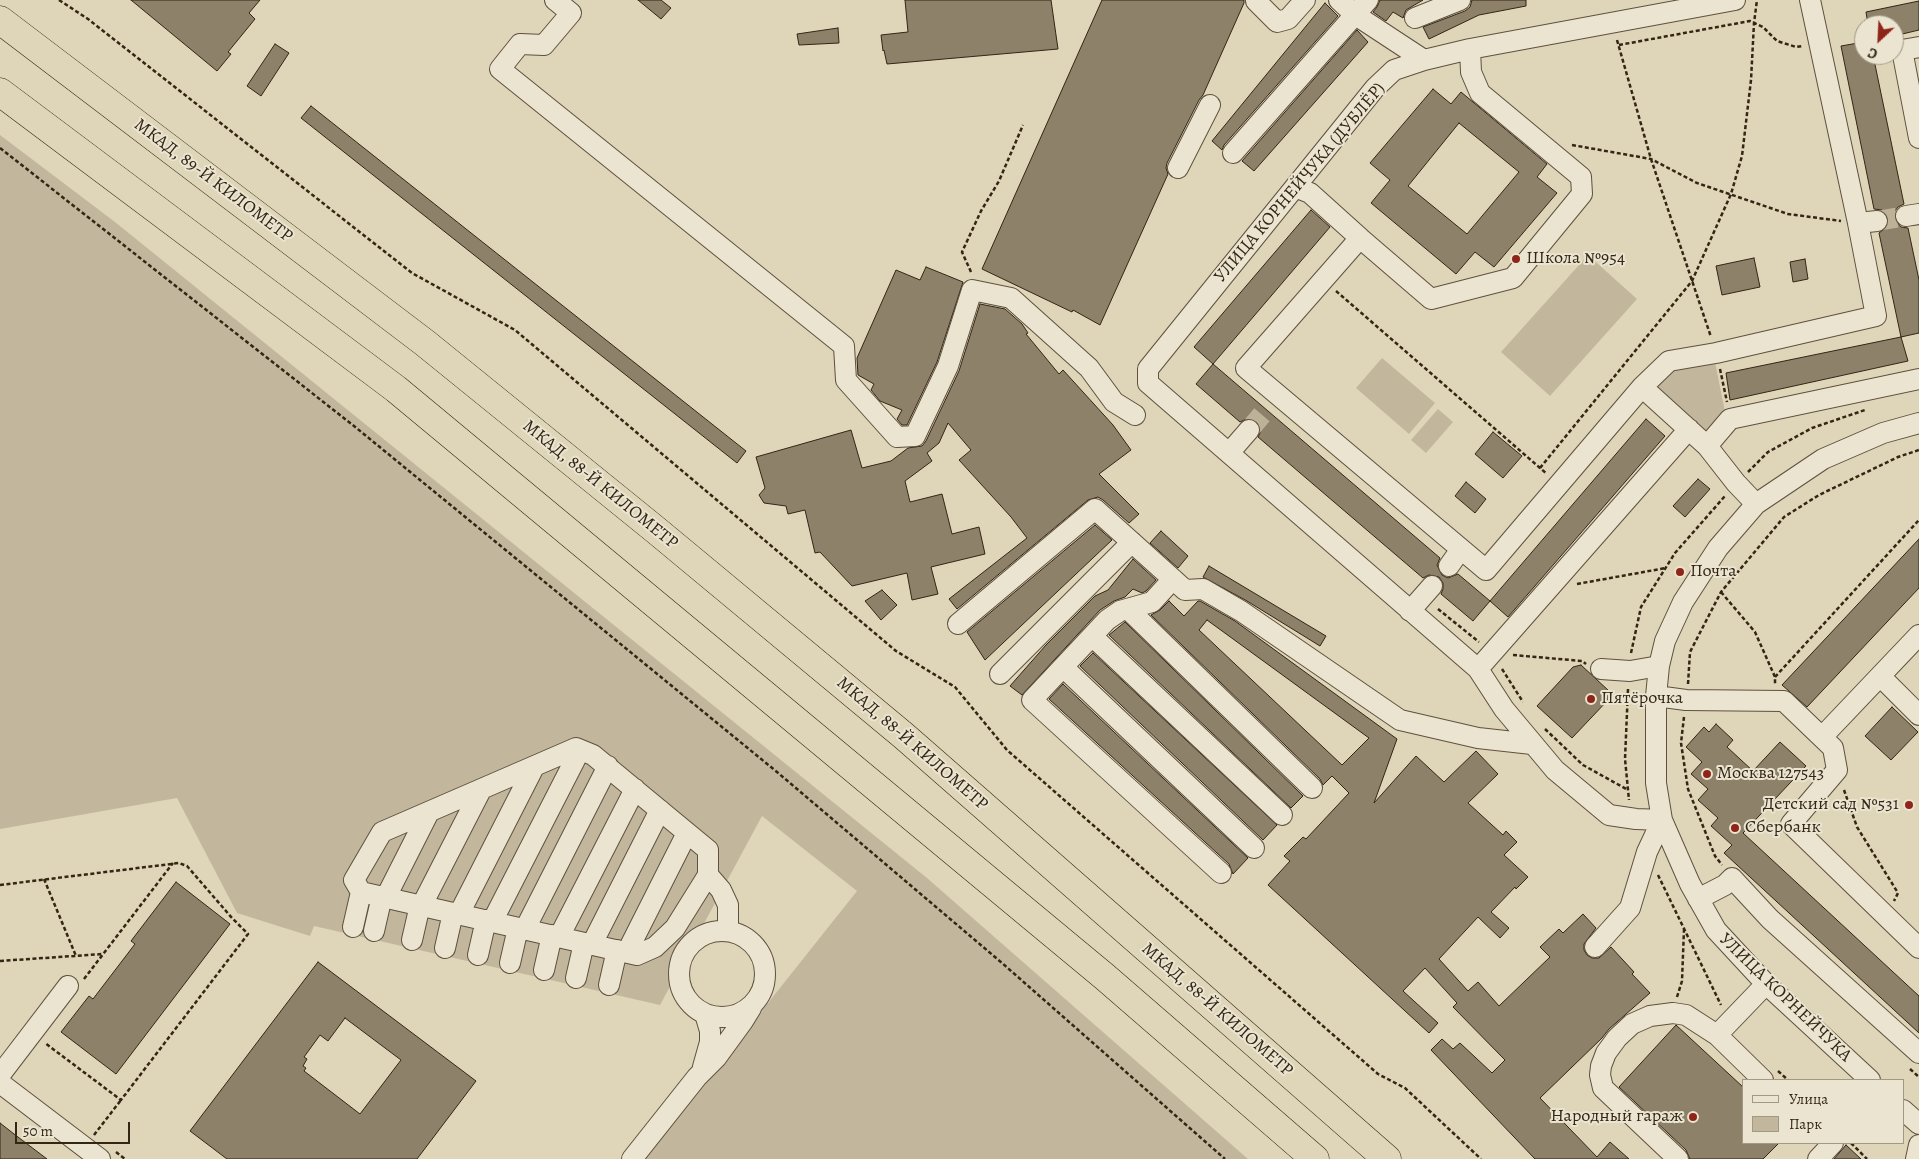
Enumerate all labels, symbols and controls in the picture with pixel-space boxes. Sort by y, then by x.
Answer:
north arrow [1854,15,1904,65]
text: С [1865,43,1881,64]
street label: УЛИЦА КОРНЕЙЧУКА (ДУБЛЁР) [1210,79,1390,287]
street label: МКАД, 89-Й КИЛОМЕТР [129,114,297,248]
place label: Школа №954 [1526,248,1625,270]
marker: Школа №954 [1510,253,1522,265]
street label: МКАД, 88-Й КИЛОМЕТР [518,416,682,554]
place label: Почта [1690,561,1736,583]
marker: Почта [1674,566,1686,578]
street label: МКАД, 88-Й КИЛОМЕТР [832,672,992,816]
place label: Пятёрочка [1601,688,1683,710]
marker: Пятёрочка [1585,693,1597,705]
place label: Москва 127543 [1717,763,1824,785]
marker: Москва 127543 [1701,768,1713,780]
place label: Детский сад №531 [1763,794,1899,816]
marker: Детский сад №531 [1903,799,1915,811]
place label: Сбербанк [1745,817,1821,839]
marker: Сбербанк [1729,822,1741,834]
street label: УЛИЦА КОРНЕЙЧУКА [1714,929,1856,1067]
street label: МКАД, 88-Й КИЛОМЕТР [1137,938,1297,1082]
legend [1742,1079,1904,1144]
text: Улица [1789,1089,1828,1109]
place label: Народный гараж [1550,1106,1683,1128]
marker: Народный гараж [1687,1111,1699,1123]
scale bar [18,1112,132,1144]
text: Парк [1789,1114,1822,1134]
text: 50 m [23,1121,53,1141]

